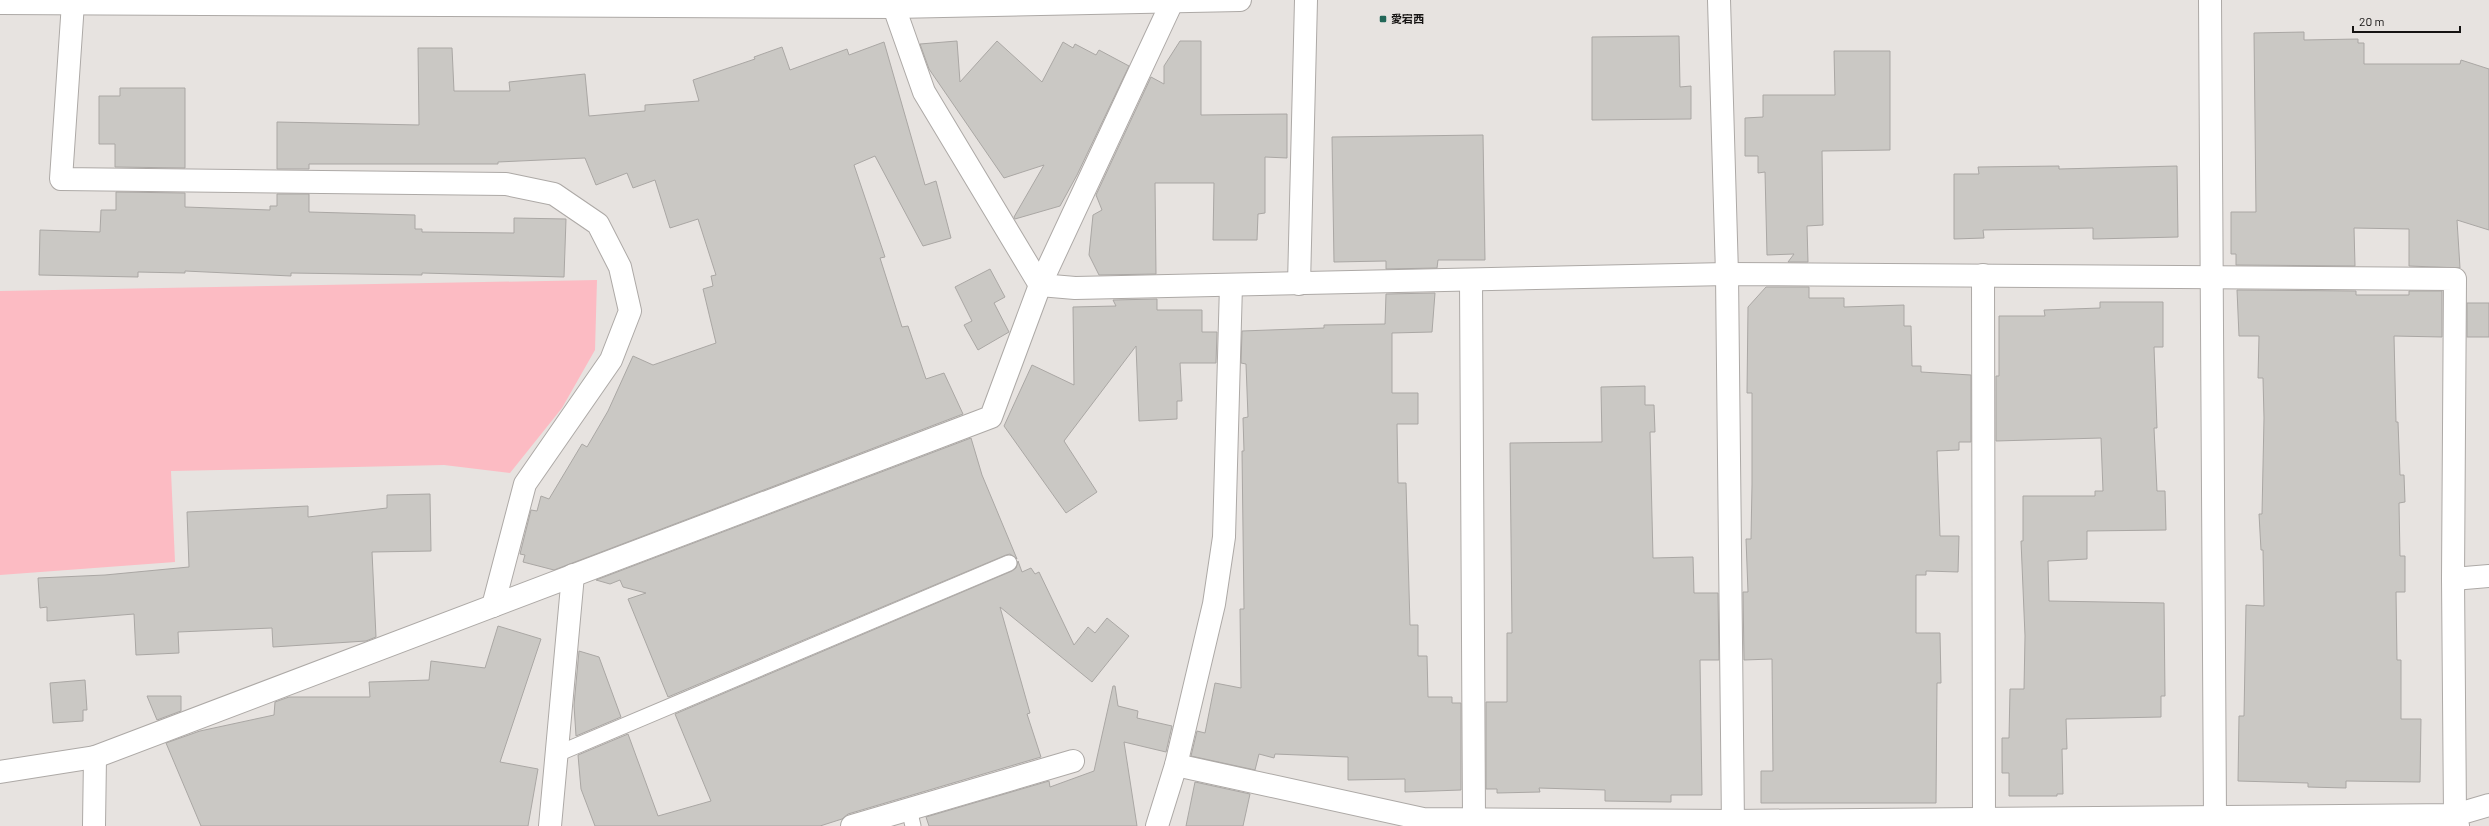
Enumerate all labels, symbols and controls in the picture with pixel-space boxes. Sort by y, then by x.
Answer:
scale bar [2353,8,2460,34]
place label: 愛宕西 [1391,12,1424,25]
marker: 愛宕西 [1378,14,1388,24]
text: 20 m [2359,14,2385,28]

